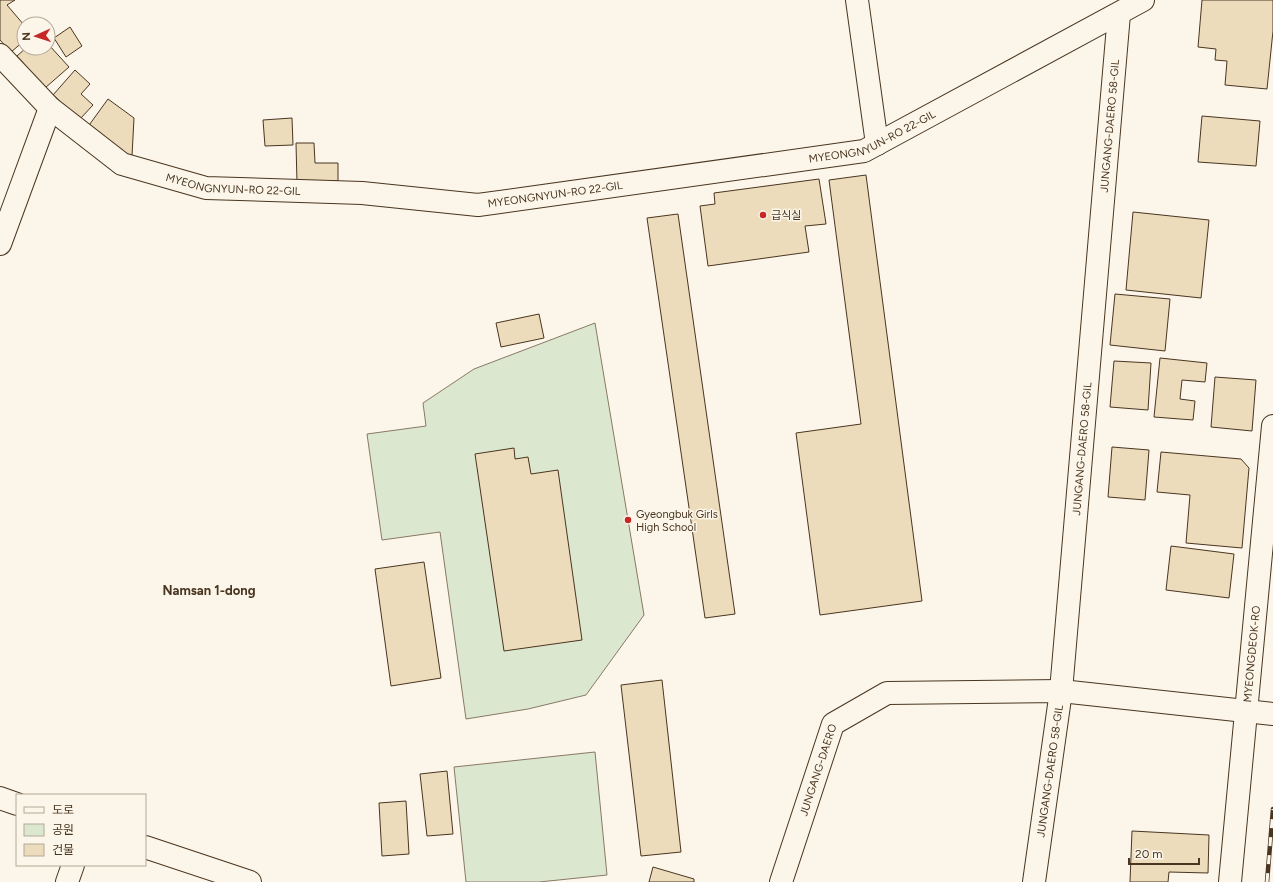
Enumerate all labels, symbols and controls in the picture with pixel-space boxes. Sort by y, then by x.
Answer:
north arrow [16,16,56,56]
text: N [20,32,33,41]
street label: JUNGANG-DAERO 58-GIL [1098,59,1122,193]
street label: MYEONGNYUN-RO 22-GIL [808,107,938,166]
street label: MYEONGNYUN-RO 22-GIL [164,171,301,198]
street label: MYEONGNYUN-RO 22-GIL [487,179,624,211]
place label: 급식실 [771,209,801,222]
marker: 급식실 [758,210,768,220]
street label: JUNGANG-DAERO 58-GIL [1070,382,1094,516]
place label: Gyeongbuk Girls High School [636,508,718,534]
marker: Gyeongbuk Girls High School [623,515,633,525]
district label: Namsan 1-dong [162,583,256,598]
street label: MYEONGDEOK-RO [1241,605,1263,703]
street label: JUNGANG-DAERO 58-GIL [1034,704,1066,838]
street label: JUNGANG-DAERO [797,722,840,818]
legend [16,794,146,866]
text: 도로 [52,803,74,817]
text: 공원 [52,823,74,837]
scale bar [1129,840,1199,866]
text: 건물 [52,843,74,857]
text: 20 m [1135,847,1163,861]

